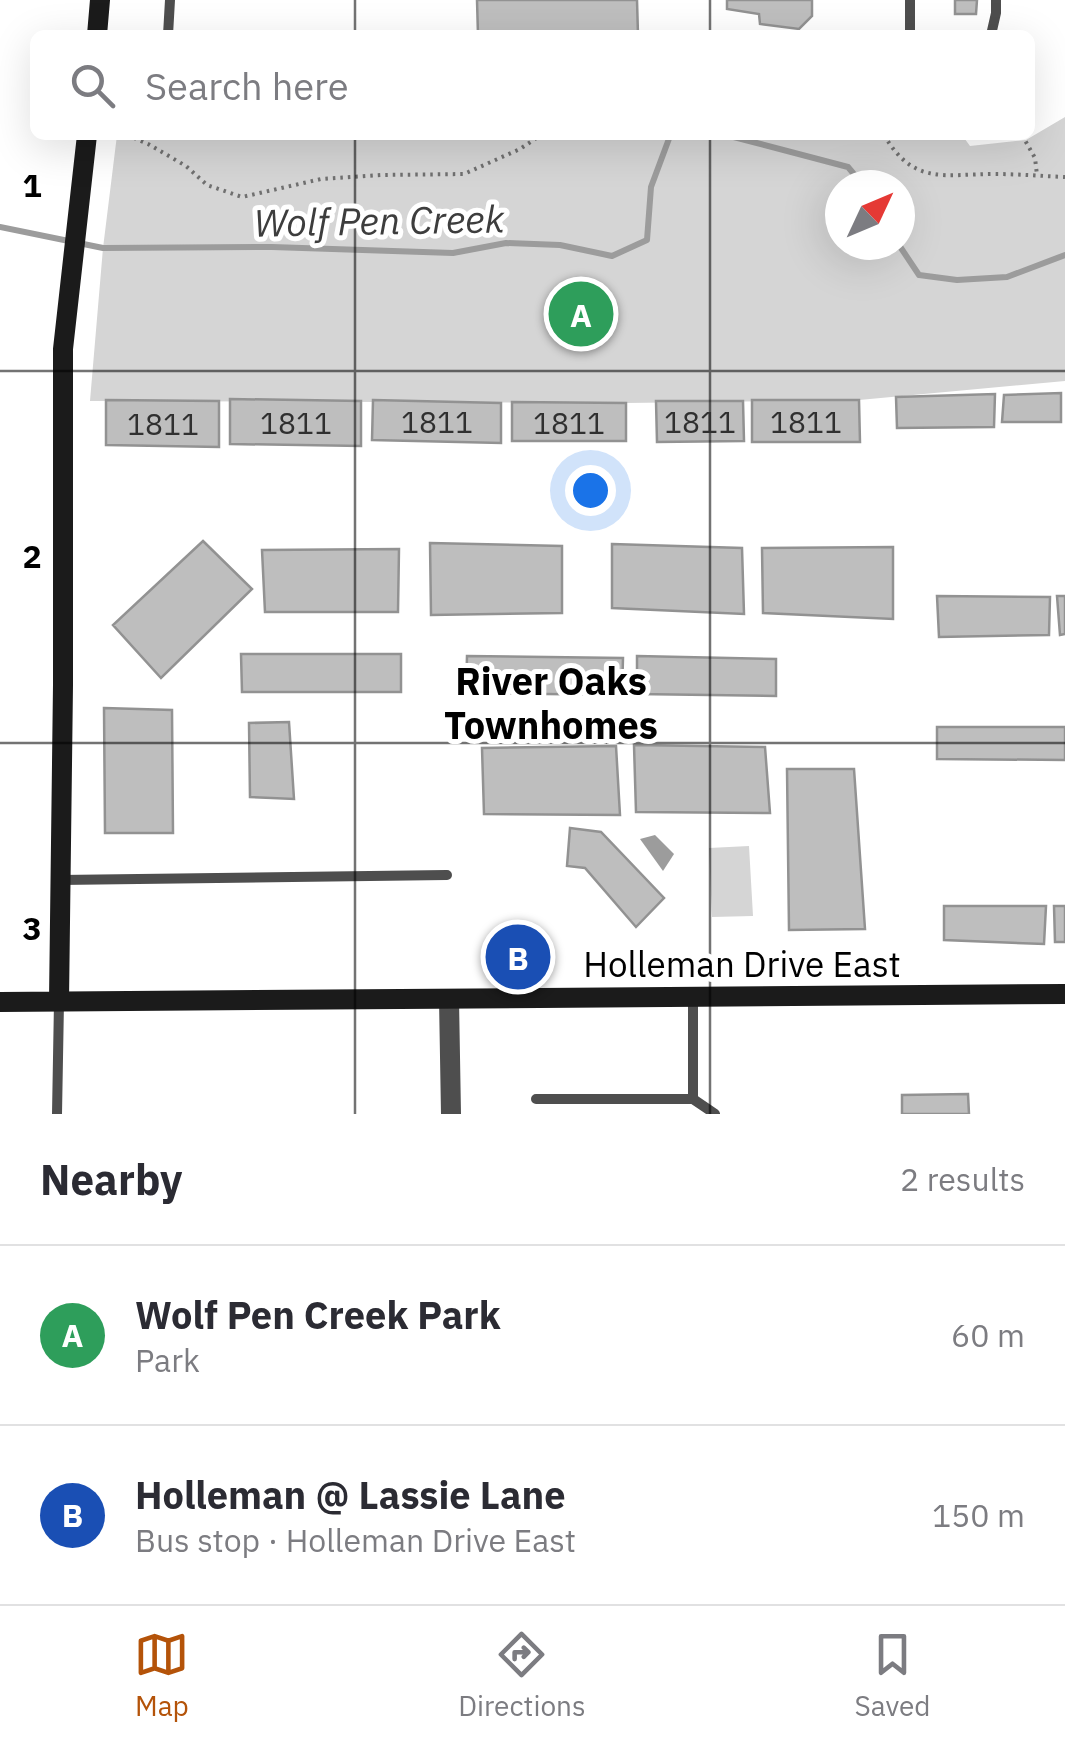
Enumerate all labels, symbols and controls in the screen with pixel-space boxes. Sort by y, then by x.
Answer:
search box [30,30,1035,140]
icon: search [65,58,120,113]
text: Search here [145,61,349,110]
text: 1 [22,164,42,206]
north arrow [825,170,915,260]
water label: Wolf Pen Creek [253,193,506,247]
pin: A [548,276,614,352]
house number: 1811 [401,402,473,441]
house number: 1811 [664,402,736,441]
house number: 1811 [770,402,842,441]
house number: 1811 [260,403,332,442]
house number: 1811 [533,403,605,442]
house number: 1811 [127,404,199,443]
your location [565,465,616,516]
text: 2 [22,535,42,577]
district label: River Oaks Townhomes [444,656,658,749]
text: 3 [22,907,42,949]
pin: B [486,920,550,994]
street label: Holleman Drive East [583,941,901,987]
text: Nearby [40,1152,182,1207]
text: 2 results [900,1158,1025,1200]
text: Wolf Pen Creek Park [135,1290,501,1339]
text: A [62,1314,83,1356]
text: 60 m [951,1314,1025,1356]
text: Park [135,1339,200,1381]
text: Holleman @ Lassie Lane [135,1470,566,1519]
text: B [62,1494,83,1536]
text: 150 m [932,1494,1025,1536]
text: Bus stop · Holleman Drive East [135,1519,576,1561]
tab: Map [134,1627,189,1724]
tab: Directions [458,1627,586,1724]
tab: Saved [854,1627,931,1724]

